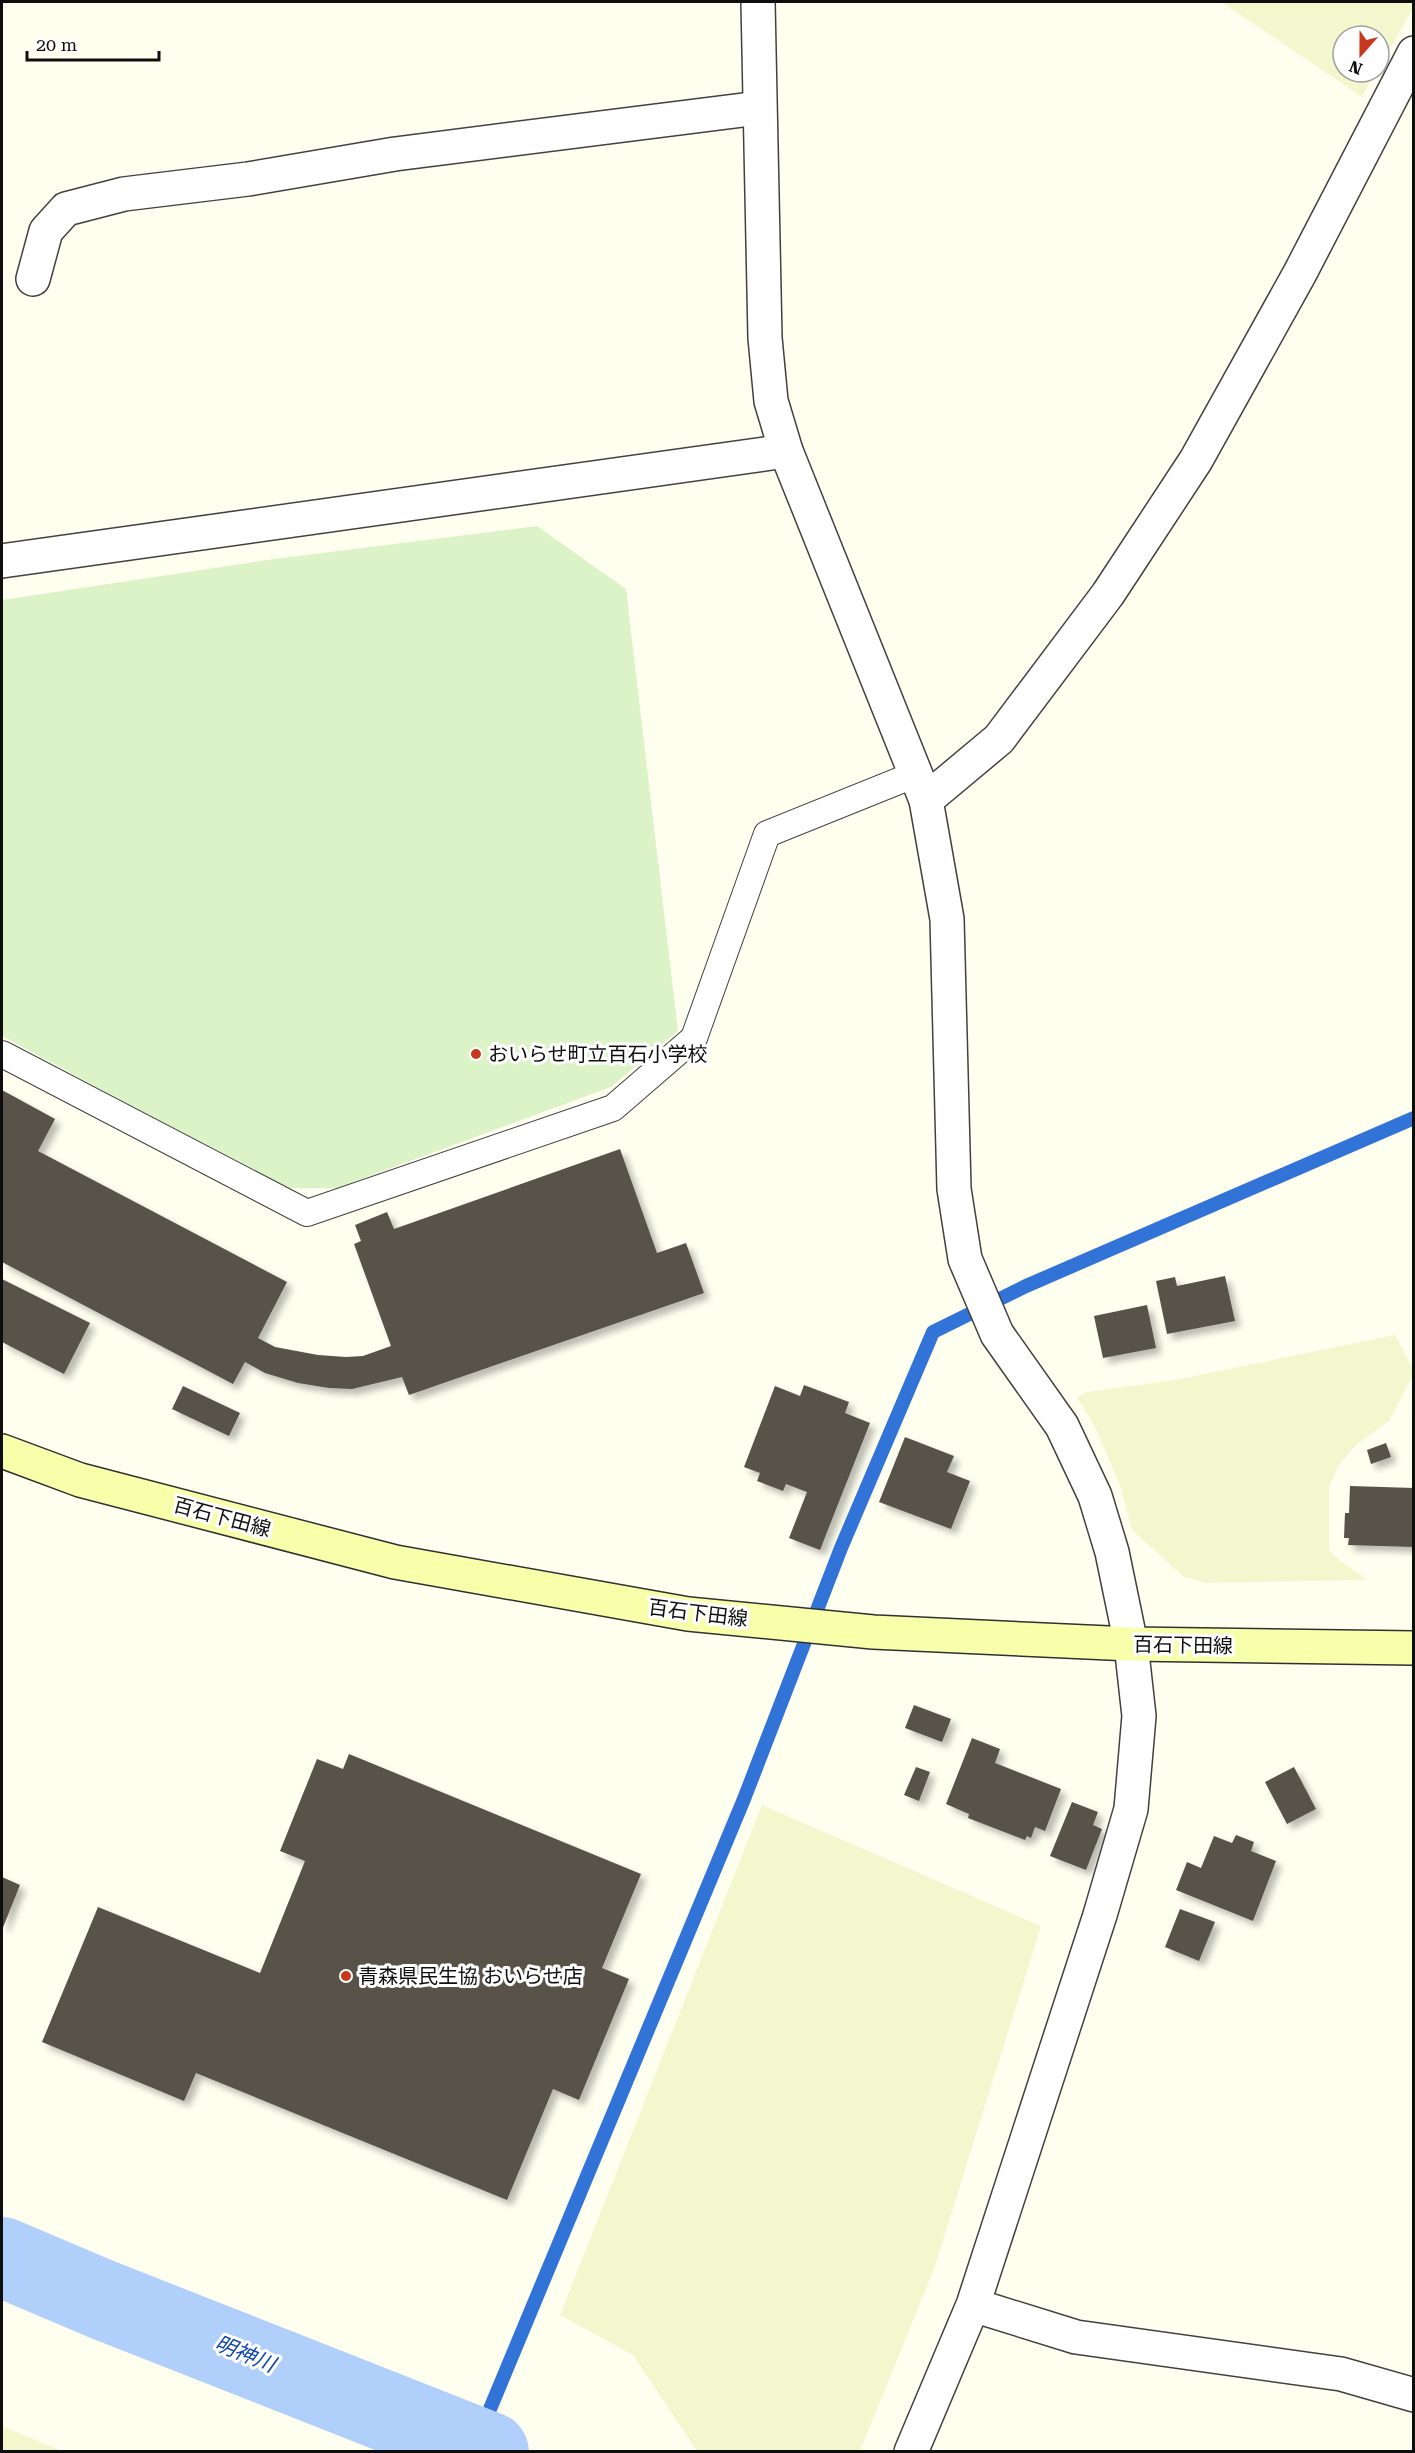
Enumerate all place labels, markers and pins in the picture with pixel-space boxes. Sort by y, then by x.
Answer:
place label: おいらせ町立百石小学校 [488,1042,708,1066]
marker: おいらせ町立百石小学校 [469,1047,483,1061]
place label: 青森県民生協 おいらせ店 [358,1964,583,1988]
marker: 青森県民生協 おいらせ店 [339,1969,353,1983]

